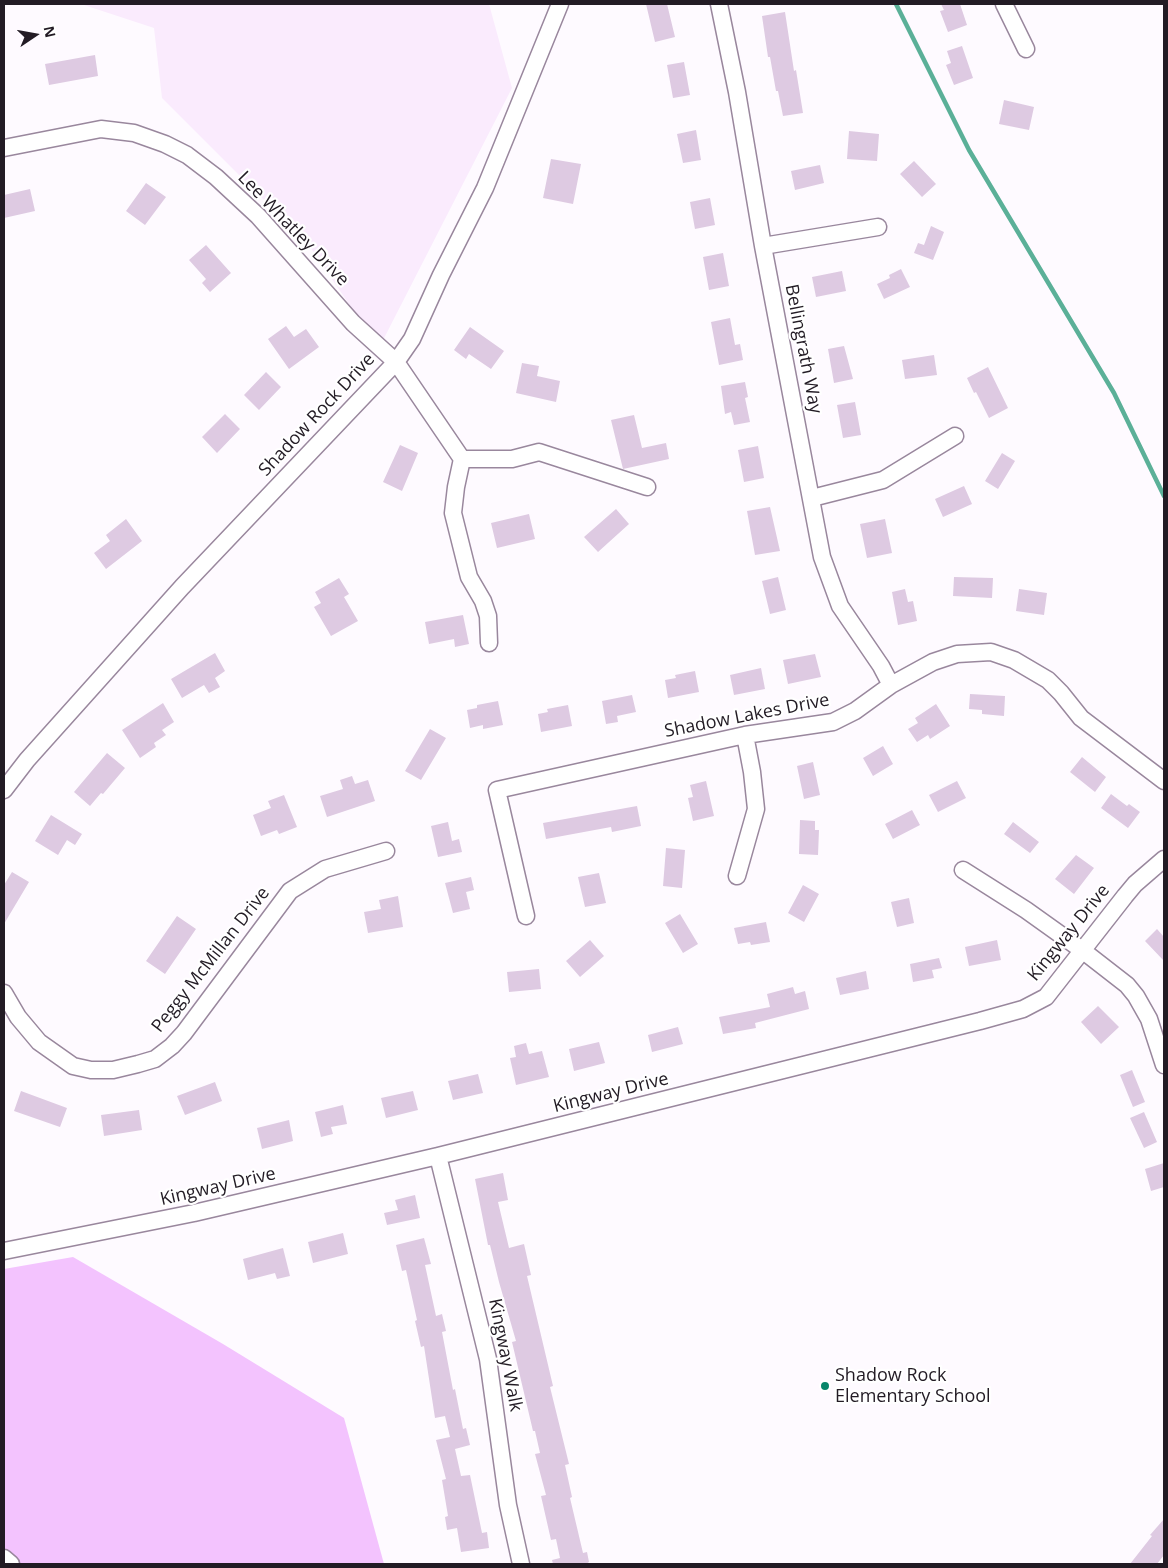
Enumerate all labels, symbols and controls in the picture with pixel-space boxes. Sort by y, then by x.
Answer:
north arrow [10,10,60,60]
text: N [40,24,61,39]
street label: Lee Whatley Drive [233,167,353,291]
street label: Bellingrath Way [780,282,826,416]
street label: Shadow Rock Drive [254,349,380,481]
street label: Shadow Lakes Drive [663,689,831,743]
street label: Kingway Drive [1023,880,1115,986]
street label: Peggy McMillan Drive [148,883,274,1037]
street label: Kingway Drive [551,1068,671,1118]
street label: Kingway Drive [158,1163,278,1211]
street label: Kingway Walk [483,1297,527,1413]
place label: Shadow Rock Elementary School [835,1365,991,1408]
marker: Shadow Rock Elementary School [819,1380,831,1392]

